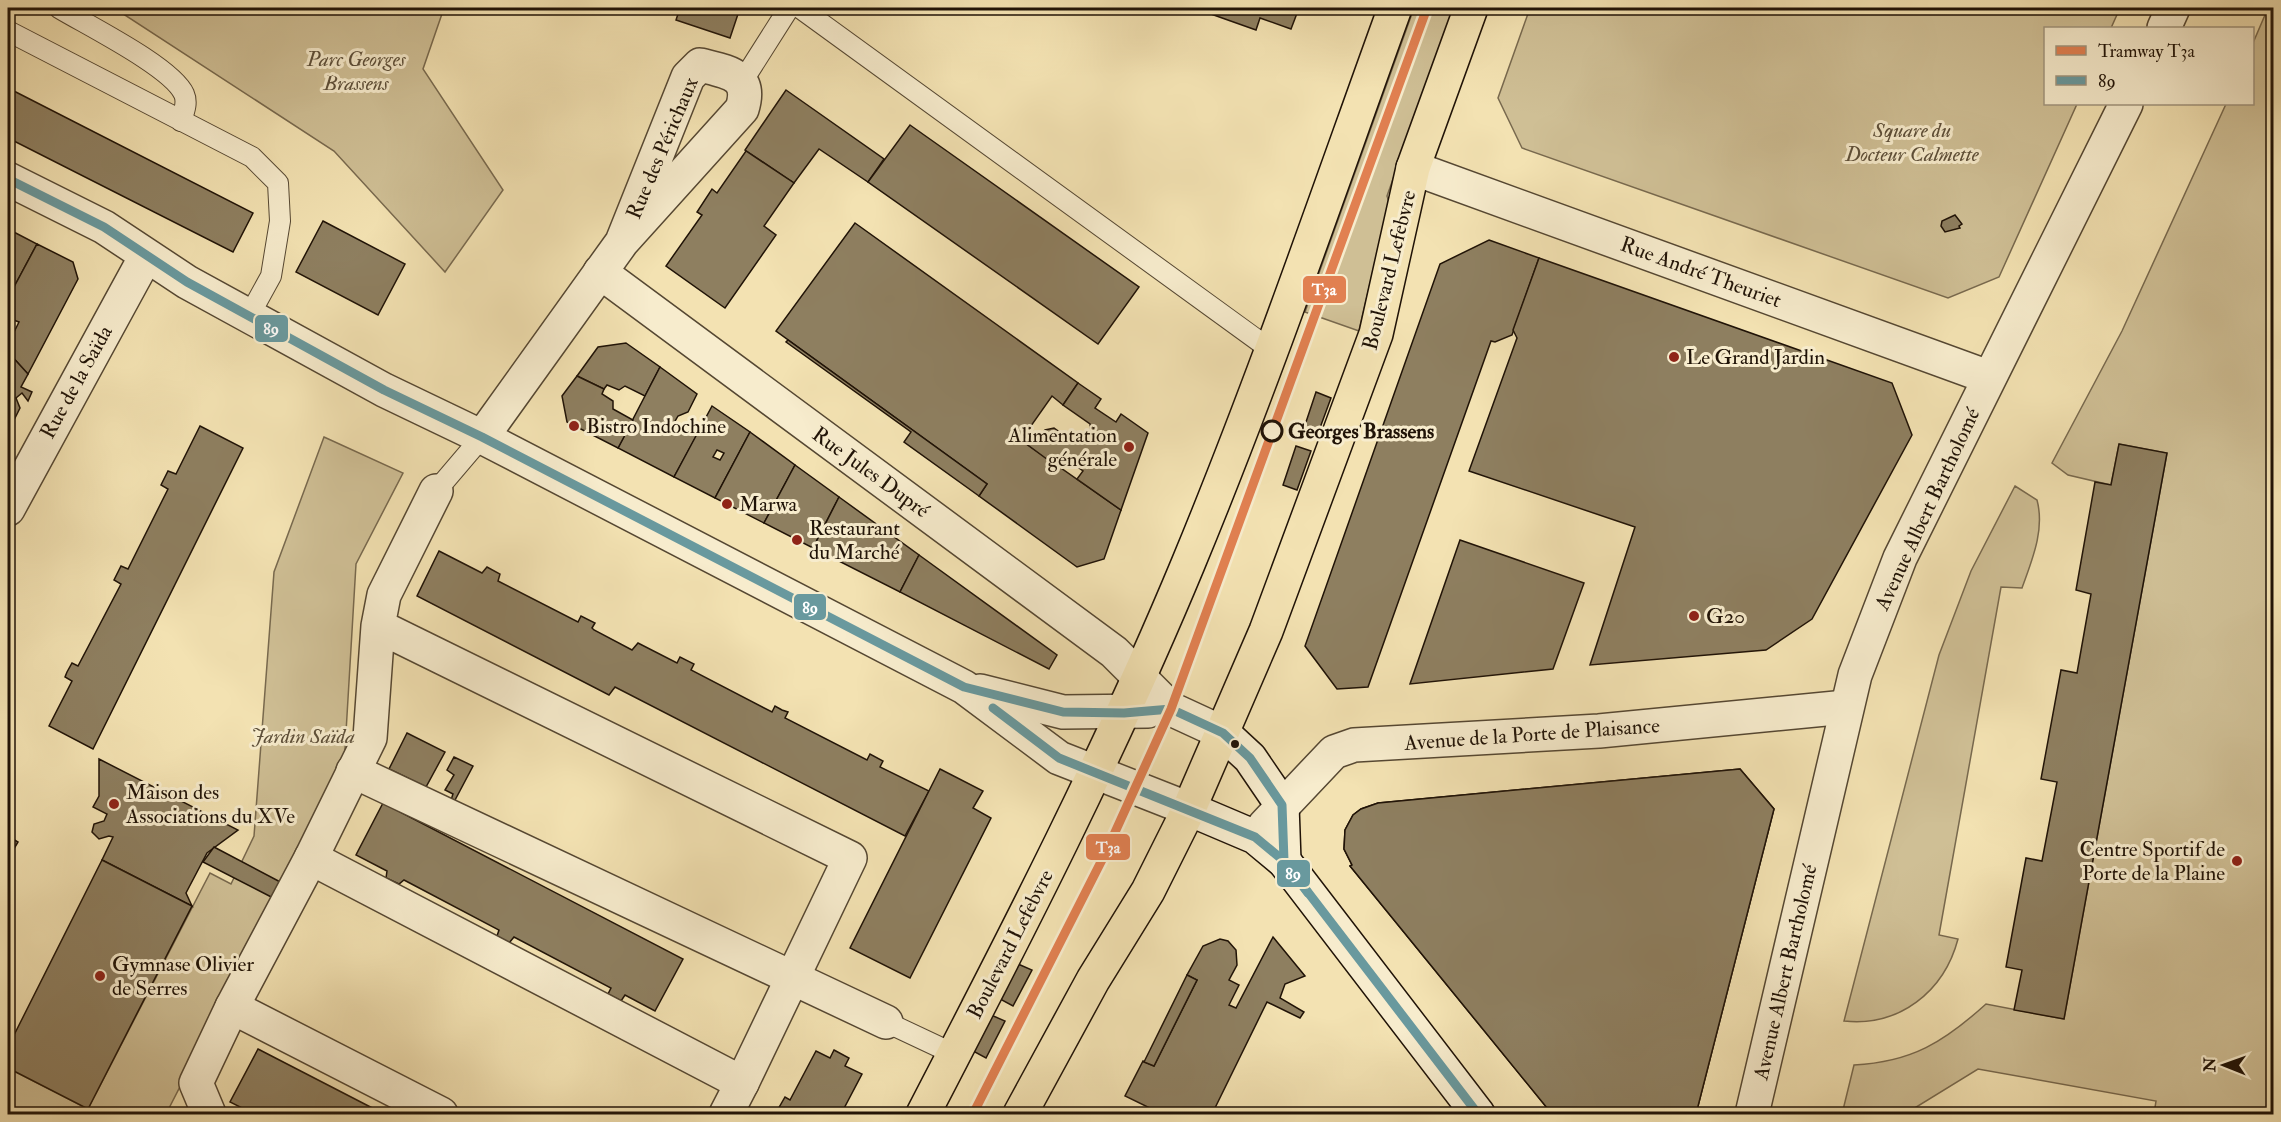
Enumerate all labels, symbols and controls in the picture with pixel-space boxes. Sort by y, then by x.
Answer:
legend [2044,27,2254,105]
text: Tramway T3a [2098,40,2195,63]
park label: Parc Georges Brassens [306,46,407,97]
text: 89 [2098,70,2116,93]
street label: Rue des Périchaux [620,72,705,223]
park label: Square du Docteur Calmette [1844,117,1980,168]
street label: Boulevard Lefebvre [1357,187,1422,353]
street label: Rue André Theuriet [1617,231,1785,314]
line badge: T3a [1302,275,1347,304]
text: T3a [1311,280,1337,300]
line badge: 89 [254,314,289,343]
text: 89 [263,319,279,339]
street label: Rue de la Saïda [34,320,119,444]
place label: Le Grand Jardin [1686,344,1825,371]
marker: Le Grand Jardin [1667,350,1681,364]
street label: Avenue Albert Bartholomé [1868,403,1986,616]
place label: Bistro Indochine [586,413,726,440]
place label: Georges Brassens [1288,418,1434,445]
marker: Bistro Indochine [567,419,581,433]
marker: Georges Brassens [1261,420,1283,442]
street label: Rue Jules Dupré [807,421,935,524]
place label: Alimentation générale [1007,422,1117,473]
marker: Alimentation générale [1122,440,1136,454]
place label: Marwa [739,491,798,518]
marker: Marwa [720,497,734,511]
place label: Restaurant du Marché [809,515,900,566]
marker: Restaurant du Marché [790,533,804,547]
line badge: 89 [793,593,827,621]
text: 89 [802,598,818,618]
place label: G20 [1706,603,1745,630]
marker: G20 [1687,609,1701,623]
street label: Avenue de la Porte de Plaisance [1402,712,1661,757]
park label: Jardin Saïda [251,723,355,750]
unlabelled marker [1229,738,1241,750]
place label: Maison des Associations du XVe [125,779,295,830]
marker: Maison des Associations du XVe [107,797,121,811]
line badge: T3a [1085,833,1131,861]
place label: Centre Sportif de Porte de la Plaine [2079,836,2225,887]
text: T3a [1095,838,1121,858]
marker: Centre Sportif de Porte de la Plaine [2230,854,2244,868]
line badge: 89 [1276,859,1311,888]
street label: Avenue Albert Bartholomé [1747,861,1823,1084]
text: 89 [1285,864,1301,884]
street label: Boulevard Lefebvre [961,865,1060,1023]
place label: Gymnase Olivier de Serres [112,951,254,1002]
marker: Gymnase Olivier de Serres [93,969,107,983]
north arrow [2194,1035,2254,1095]
text: N [2200,1057,2220,1073]

